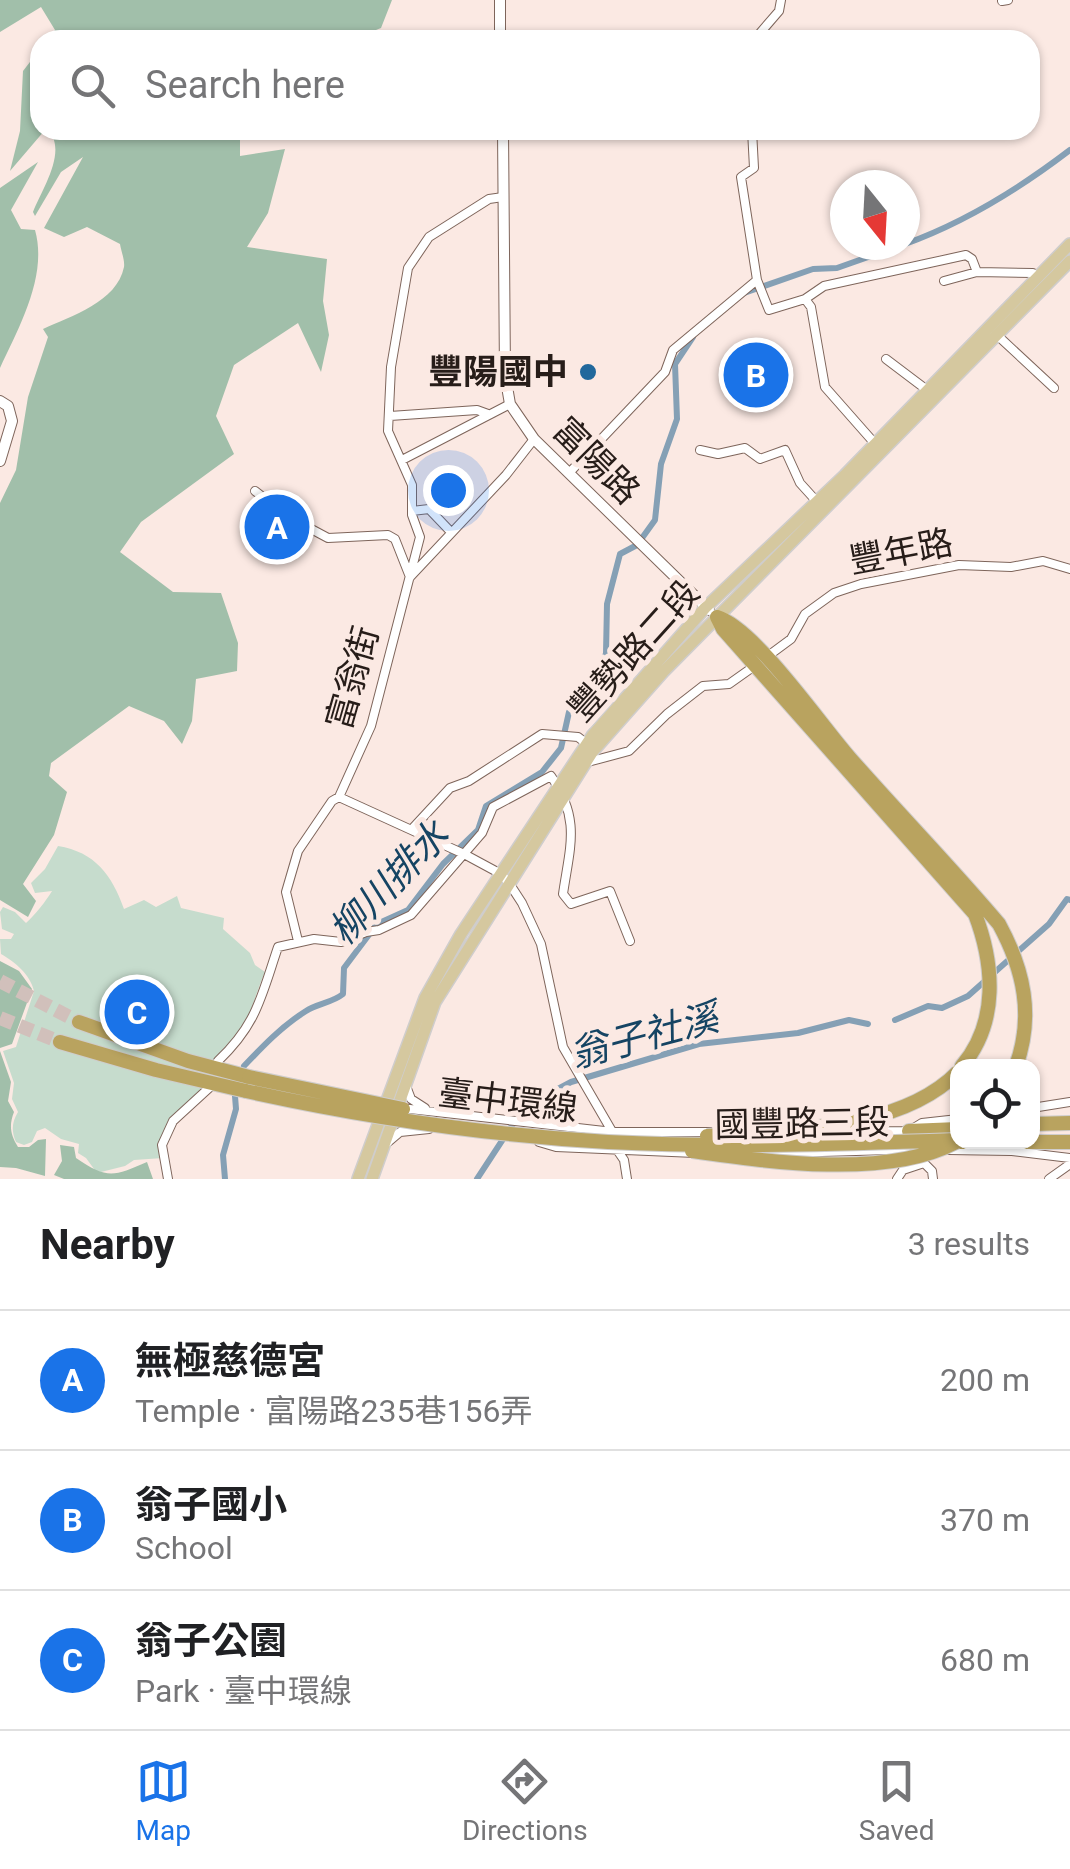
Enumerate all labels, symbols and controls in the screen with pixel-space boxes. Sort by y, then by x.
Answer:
search box [30,30,1040,140]
icon: search [65,58,120,113]
text: Search here [145,63,345,107]
north arrow [830,170,920,260]
pin: B [724,338,788,412]
place label: 豐陽國中 [428,352,568,393]
marker: 豐陽國中 [577,361,599,383]
street label: 富陽路 [544,409,648,513]
your location [423,465,474,516]
pin: A [244,490,310,564]
street label: 豐年路 [846,522,956,582]
street label: 豐勢路二段 [560,572,708,730]
street label: 富翁街 [319,622,387,734]
water label: 柳川排水 [320,812,459,953]
pin: C [104,974,170,1050]
water label: 翁子社溪 [565,994,728,1077]
map controls [950,1059,1040,1149]
button: locate [950,1059,1040,1149]
street label: 臺中環線 [436,1072,580,1130]
street label: 國豐路三段 [714,1102,890,1146]
text: Nearby [40,1220,175,1269]
text: 3 results [908,1225,1030,1263]
text: 無極慈德宮 [135,1339,325,1383]
text: A [62,1361,83,1399]
text: 200 m [940,1361,1030,1399]
text: Temple · 富陽路235巷156弄 [135,1392,532,1430]
text: 翁子國小 [135,1483,287,1527]
text: B [62,1501,83,1539]
text: 370 m [940,1501,1030,1539]
text: School [135,1529,233,1567]
text: 翁子公園 [135,1619,287,1663]
text: C [62,1641,83,1679]
text: 680 m [940,1641,1030,1679]
text: Park · 臺中環線 [135,1672,352,1710]
tab: Map [136,1754,191,1847]
tab: Directions [462,1754,588,1847]
tab: Saved [859,1754,934,1847]

